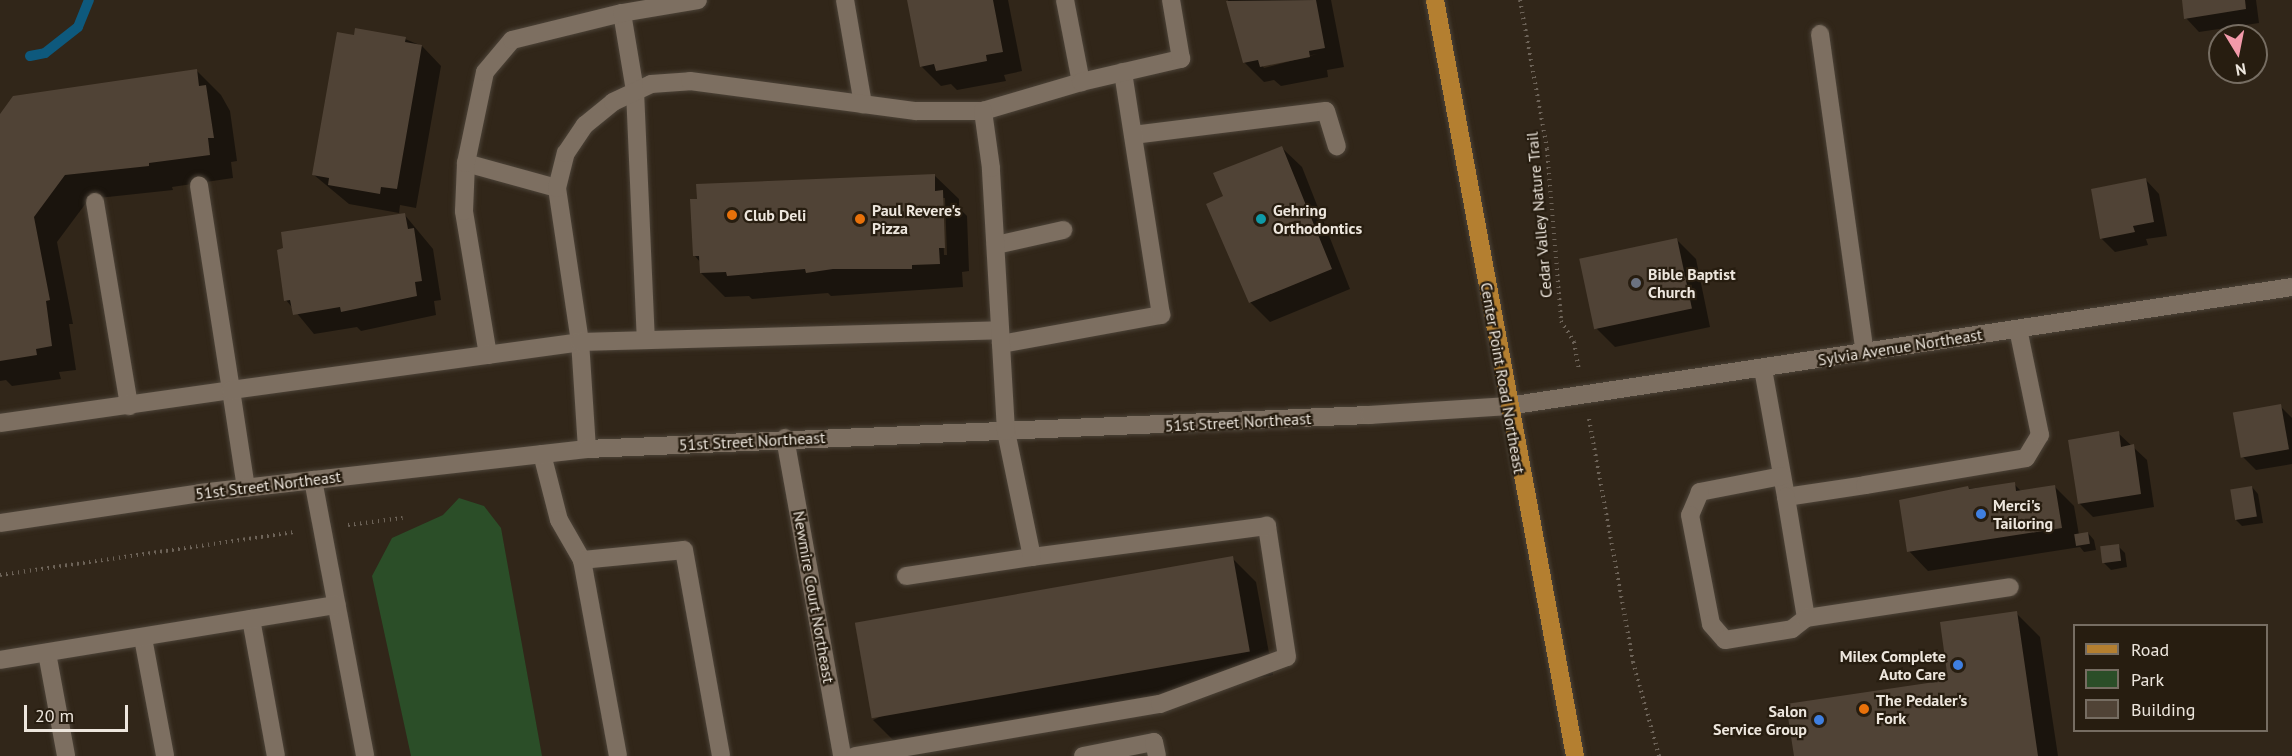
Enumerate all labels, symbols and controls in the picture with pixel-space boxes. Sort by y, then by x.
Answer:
north arrow [2208,24,2268,84]
text: N [2234,59,2248,81]
street label: Cedar Valley Nature Trail [1522,130,1556,300]
place label: Paul Revere's Pizza [872,200,961,238]
place label: Gehring Orthodontics [1273,200,1362,238]
place label: Club Deli [744,205,806,225]
marker: Club Deli [725,208,739,222]
marker: Paul Revere's Pizza [853,212,867,226]
marker: Gehring Orthodontics [1254,212,1268,226]
place label: Bible Baptist Church [1648,264,1735,302]
marker: Bible Baptist Church [1629,276,1643,290]
street label: Center Point Road Northeast [1477,281,1529,475]
street label: Sylvia Avenue Northeast [1816,324,1984,370]
street label: 51st Street Northeast [1164,409,1312,435]
street label: 51st Street Northeast [678,428,826,454]
street label: 51st Street Northeast [194,467,342,503]
place label: Merci's Tailoring [1993,495,2053,533]
marker: Merci's Tailoring [1974,507,1988,521]
street label: Newmire Court Northeast [789,509,839,685]
legend [2073,624,2268,732]
text: Road [2131,638,2169,661]
place label: Milex Complete Auto Care [1839,646,1946,684]
marker: Milex Complete Auto Care [1951,658,1965,672]
text: Park [2131,668,2164,691]
place label: The Pedaler's Fork [1876,690,1967,728]
scale bar [27,693,130,731]
text: Building [2131,698,2195,721]
place label: Salon Service Group [1713,701,1807,739]
marker: The Pedaler's Fork [1857,702,1871,716]
text: 20 m [35,704,74,727]
marker: Salon Service Group [1812,713,1826,727]

